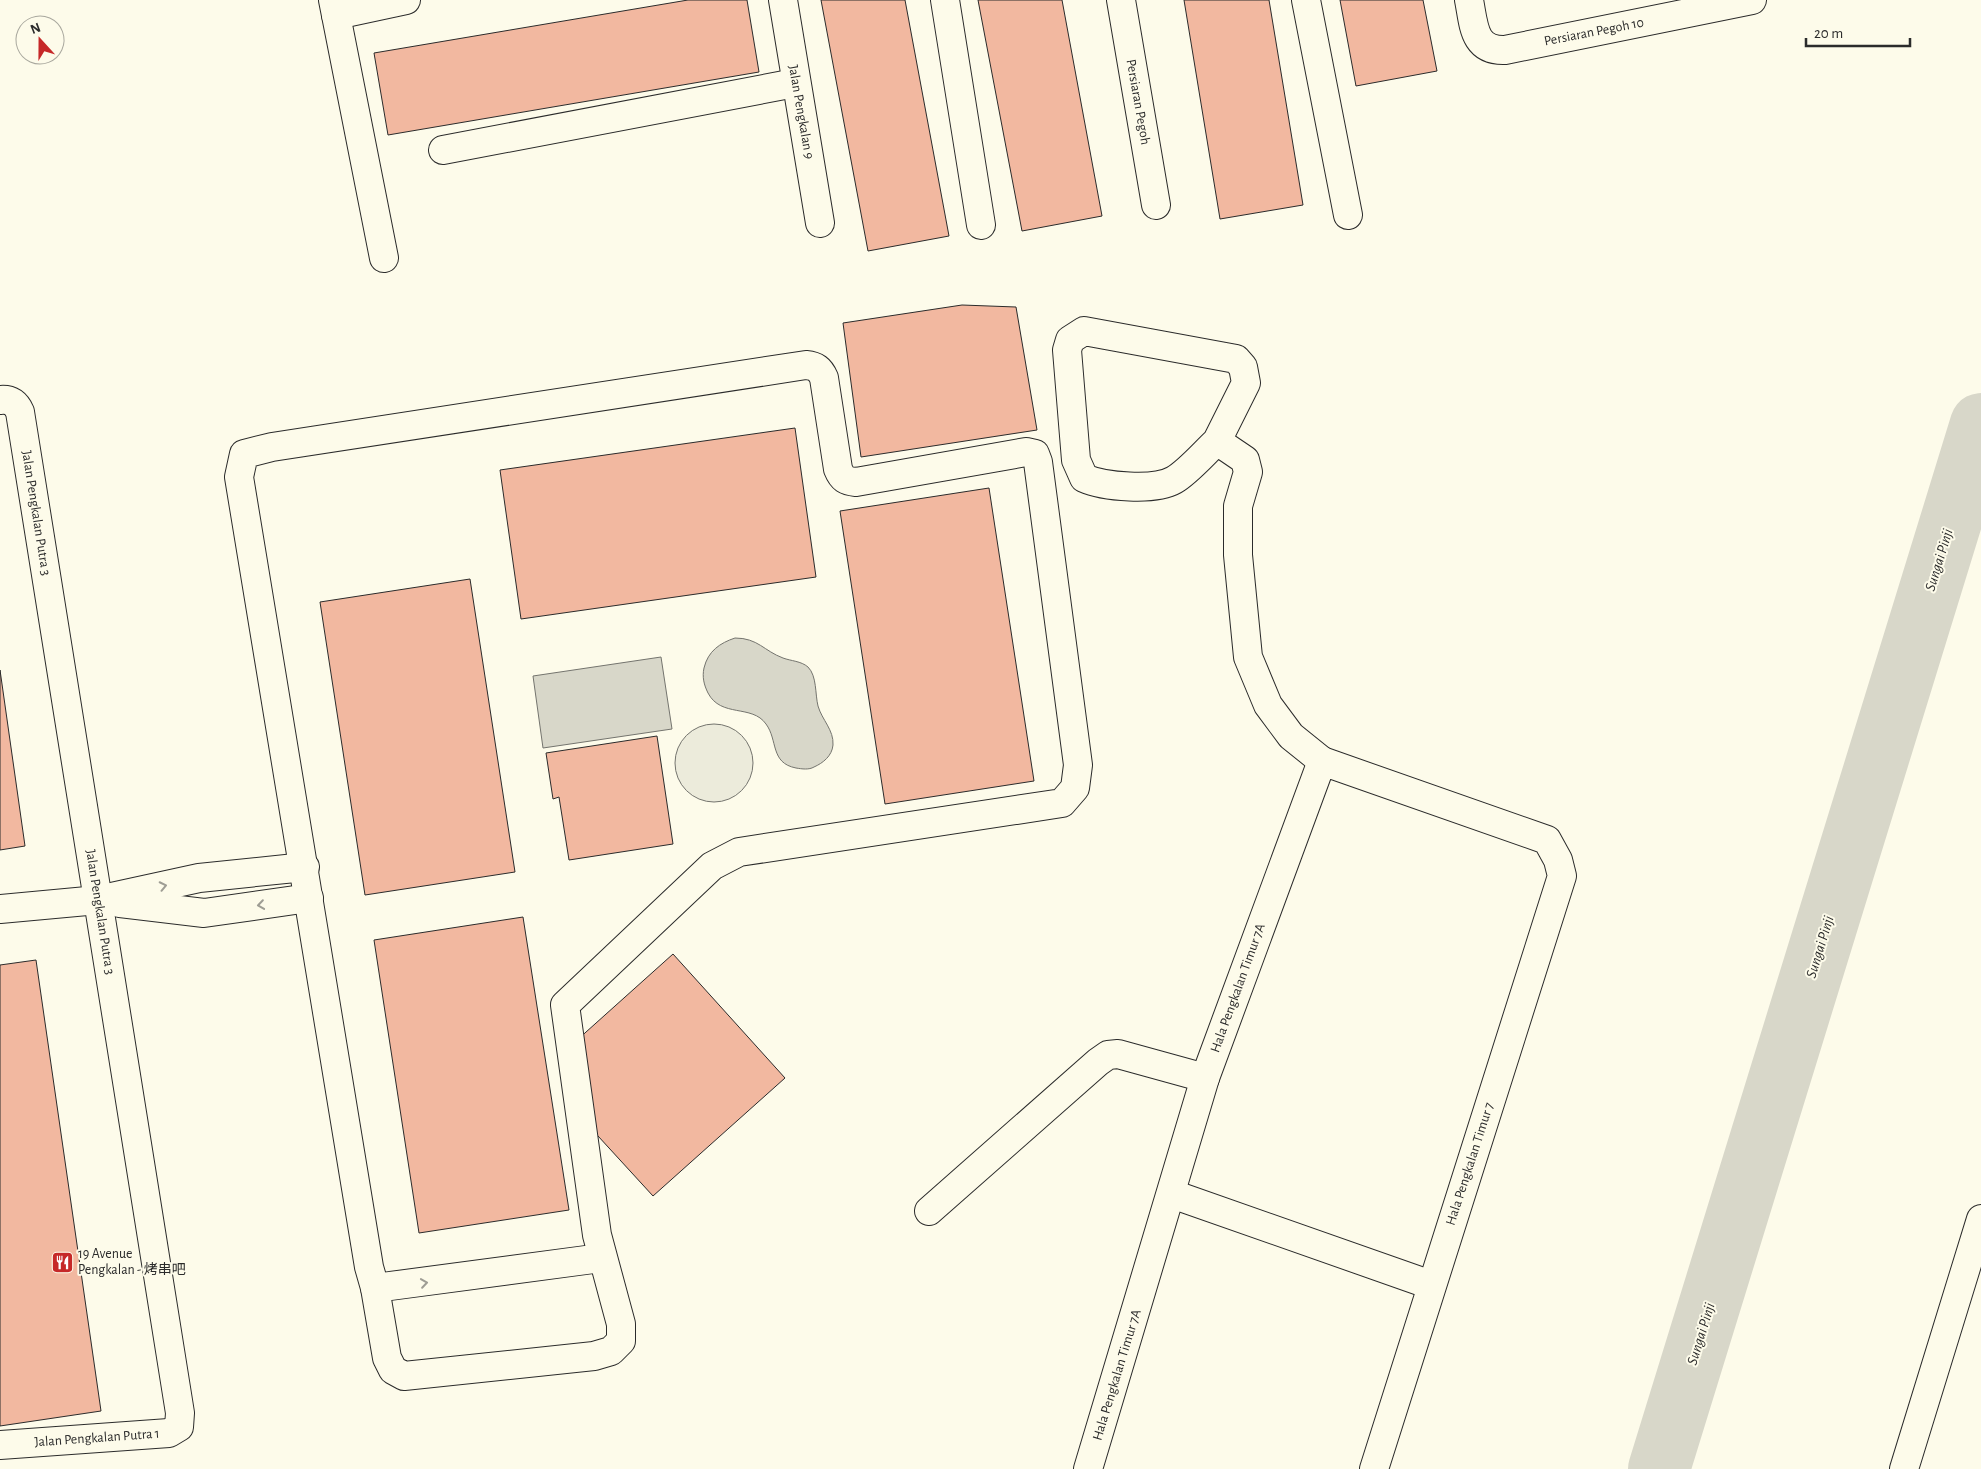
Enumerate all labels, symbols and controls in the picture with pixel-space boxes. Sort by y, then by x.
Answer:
north arrow [15,15,65,65]
street label: Persiaran Pegoh 10 [1543,15,1645,49]
scale bar [1806,15,1910,47]
text: N [29,21,43,37]
text: 20 m [1814,26,1843,41]
street label: Persiaran Pegoh [1124,58,1152,146]
street label: Jalan Pengkalan 9 [786,64,816,160]
street label: Jalan Pengkalan Putra 3 [19,449,53,577]
water label: Sungai Pinji [1922,527,1956,593]
street label: Jalan Pengkalan Putra 3 [83,848,117,976]
one-way arrow [158,881,167,892]
one-way arrow [256,899,265,909]
water label: Sungai Pinji [1803,914,1837,980]
street label: Hala Pengkalan Timur 7A [1208,922,1268,1054]
street label: Hala Pengkalan Timur 7 [1444,1101,1497,1227]
place label: 19 Avenue Pengkalan - 烤串吧 [78,1247,186,1277]
restaurant icon: 19 Avenue Pengkalan - 烤串吧 [50,1250,74,1274]
one-way arrow [420,1278,428,1289]
water label: Sungai Pinji [1684,1301,1718,1367]
street label: Hala Pengkalan Timur 7A [1090,1308,1144,1442]
street label: Jalan Pengkalan Putra 1 [34,1427,160,1449]

